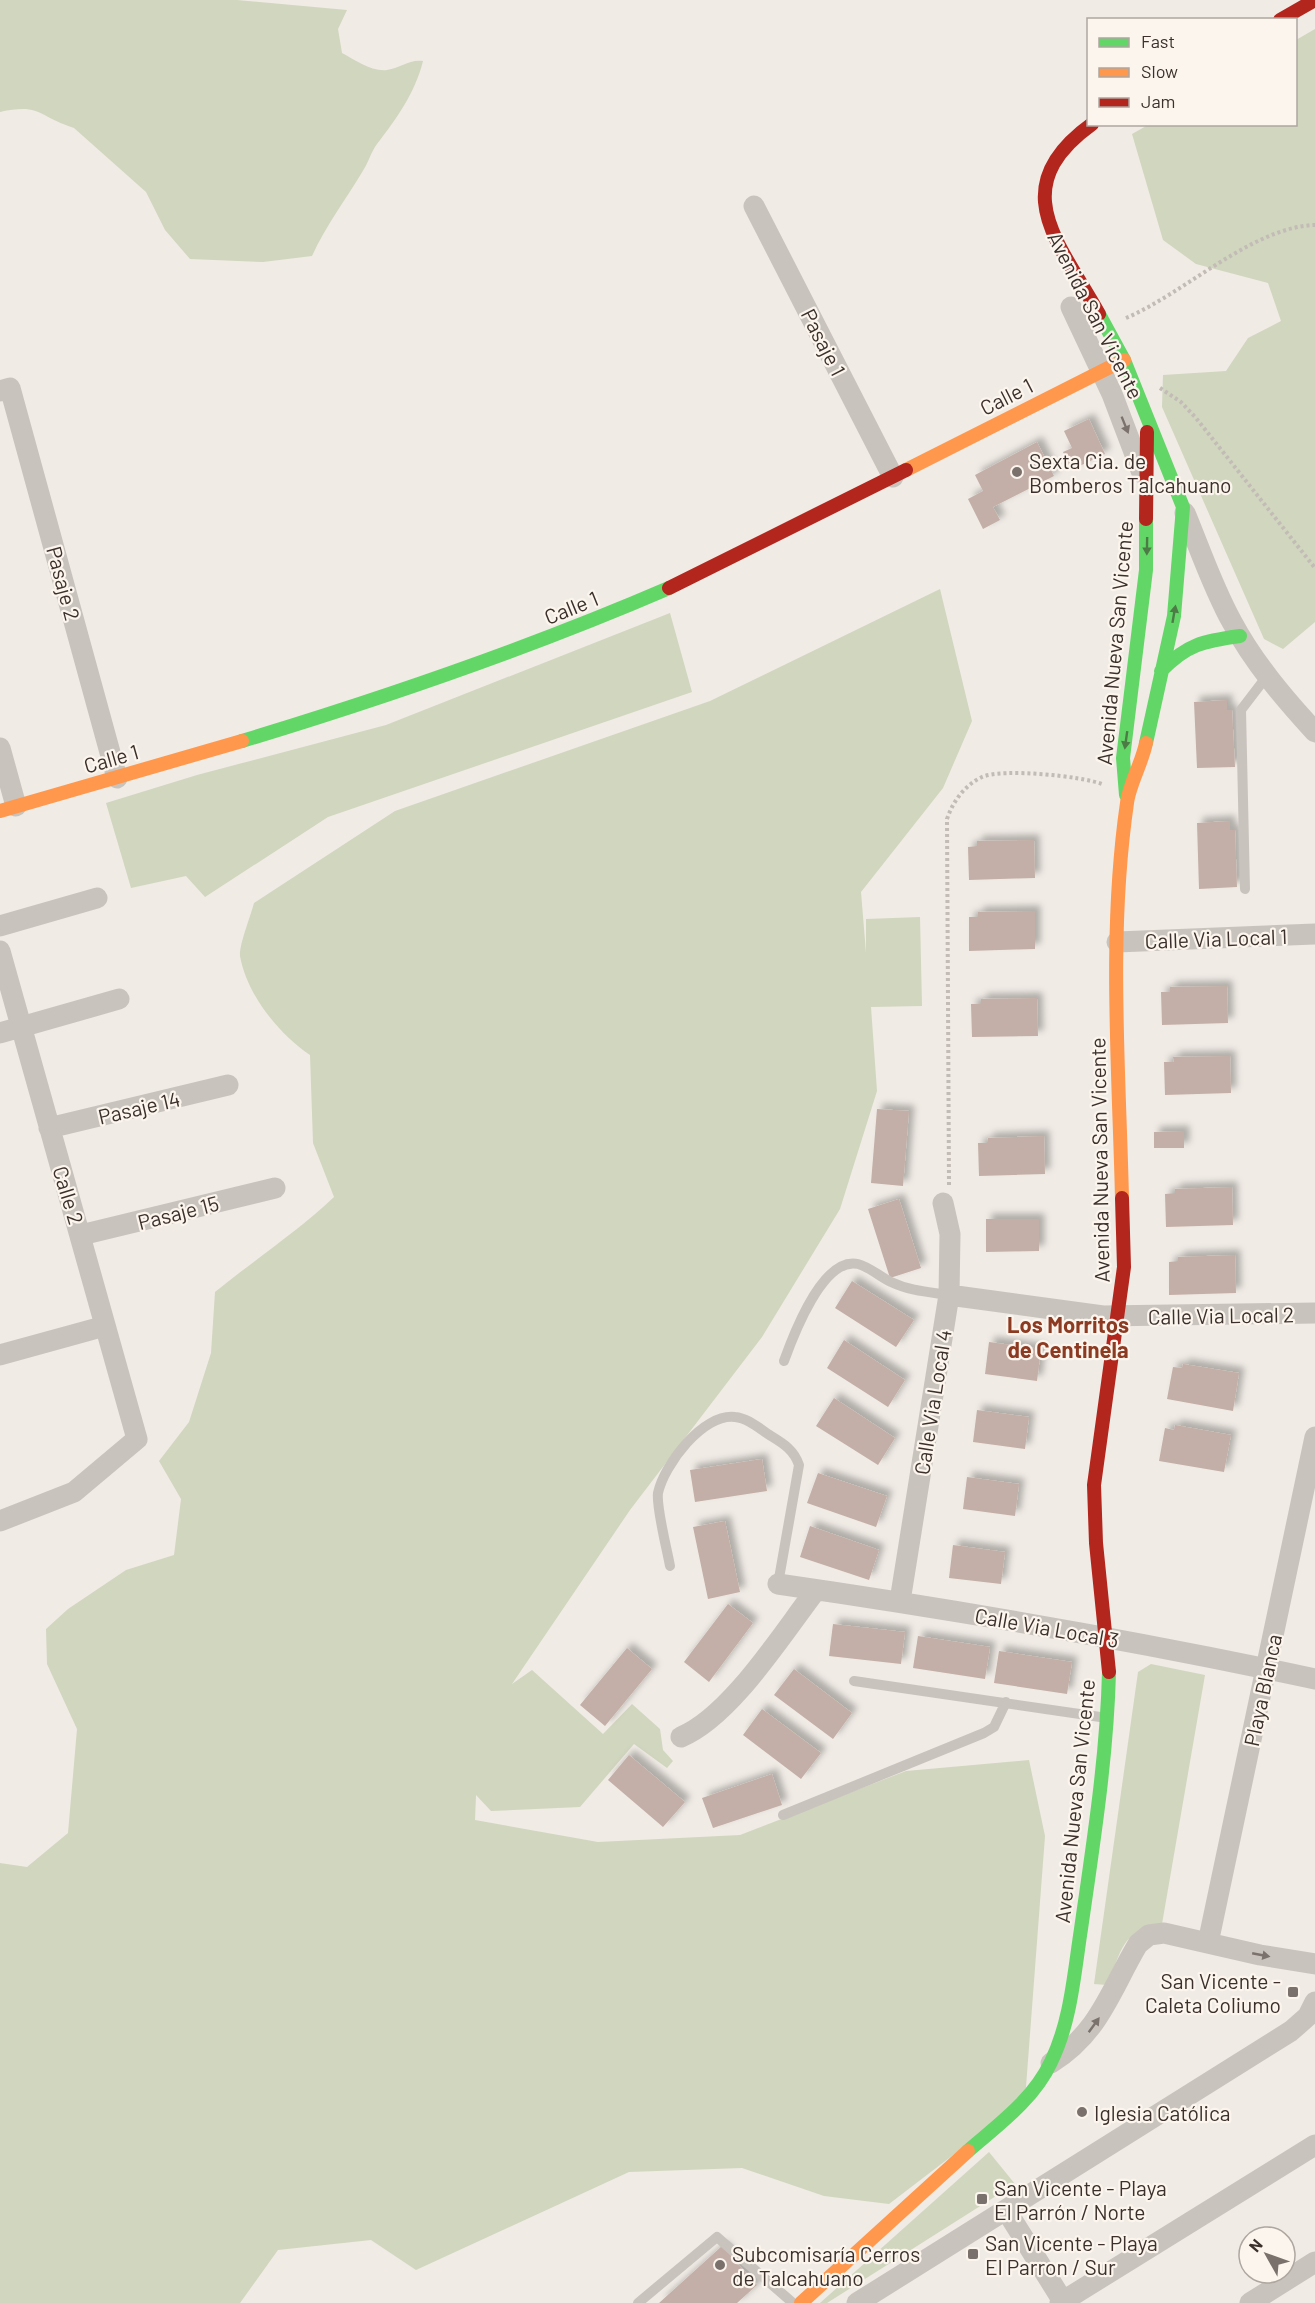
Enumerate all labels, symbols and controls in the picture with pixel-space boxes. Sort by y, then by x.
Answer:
legend [1087,18,1297,126]
text: Fast [1141,30,1175,52]
text: Slow [1141,60,1178,82]
text: Jam [1141,90,1175,112]
street label: Avenida San Vicente [1043,227,1149,403]
street label: Pasaje 1 [797,304,851,380]
street label: Calle 1 [975,372,1037,420]
one-way arrow [1121,416,1130,434]
place label: Sexta Cia. de Bomberos Talcahuano [1029,448,1232,497]
marker: Sexta Cia. de Bomberos Talcahuano [1010,465,1024,479]
street label: Avenida Nueva San Vicente [1091,520,1137,766]
one-way arrow [1142,537,1151,556]
street label: Pasaje 2 [42,543,86,623]
street label: Calle 1 [540,585,602,629]
one-way arrow [1169,604,1178,623]
one-way arrow [1121,730,1130,749]
street label: Calle 1 [81,738,141,778]
street label: Calle Via Local 1 [1144,923,1288,953]
street label: Avenida Nueva San Vicente [1084,1037,1114,1283]
street label: Pasaje 14 [96,1085,182,1129]
street label: Calle 2 [48,1163,90,1227]
street label: Pasaje 15 [135,1190,221,1234]
street label: Calle Via Local 2 [1148,1301,1294,1329]
district label: Los Morritos de Centinela [1007,1311,1129,1362]
street label: Calle Via Local 4 [908,1328,956,1476]
street label: Calle Via Local 3 [973,1602,1121,1652]
street label: Playa Blanca [1238,1632,1286,1748]
street label: Avenida Nueva San Vicente [1049,1678,1099,1924]
one-way arrow [1252,1951,1271,1960]
place label: San Vicente - Caleta Coliumo [1145,1968,1281,2017]
marker: San Vicente - Caleta Coliumo [1286,1985,1300,1999]
one-way arrow [1088,2017,1100,2033]
place label: Iglesia Católica [1094,2100,1231,2125]
marker: Iglesia Católica [1075,2105,1089,2119]
place label: San Vicente - Playa El Parrón / Norte [994,2175,1167,2224]
marker: San Vicente - Playa El Parrón / Norte [975,2192,989,2206]
north arrow [1237,2225,1297,2285]
place label: San Vicente - Playa El Parron / Sur [985,2230,1158,2279]
text: N [1244,2235,1266,2255]
place label: Subcomisaría Cerros de Talcahuano [732,2241,920,2290]
marker: San Vicente - Playa El Parron / Sur [966,2247,980,2261]
marker: Subcomisaría Cerros de Talcahuano [713,2258,727,2272]

